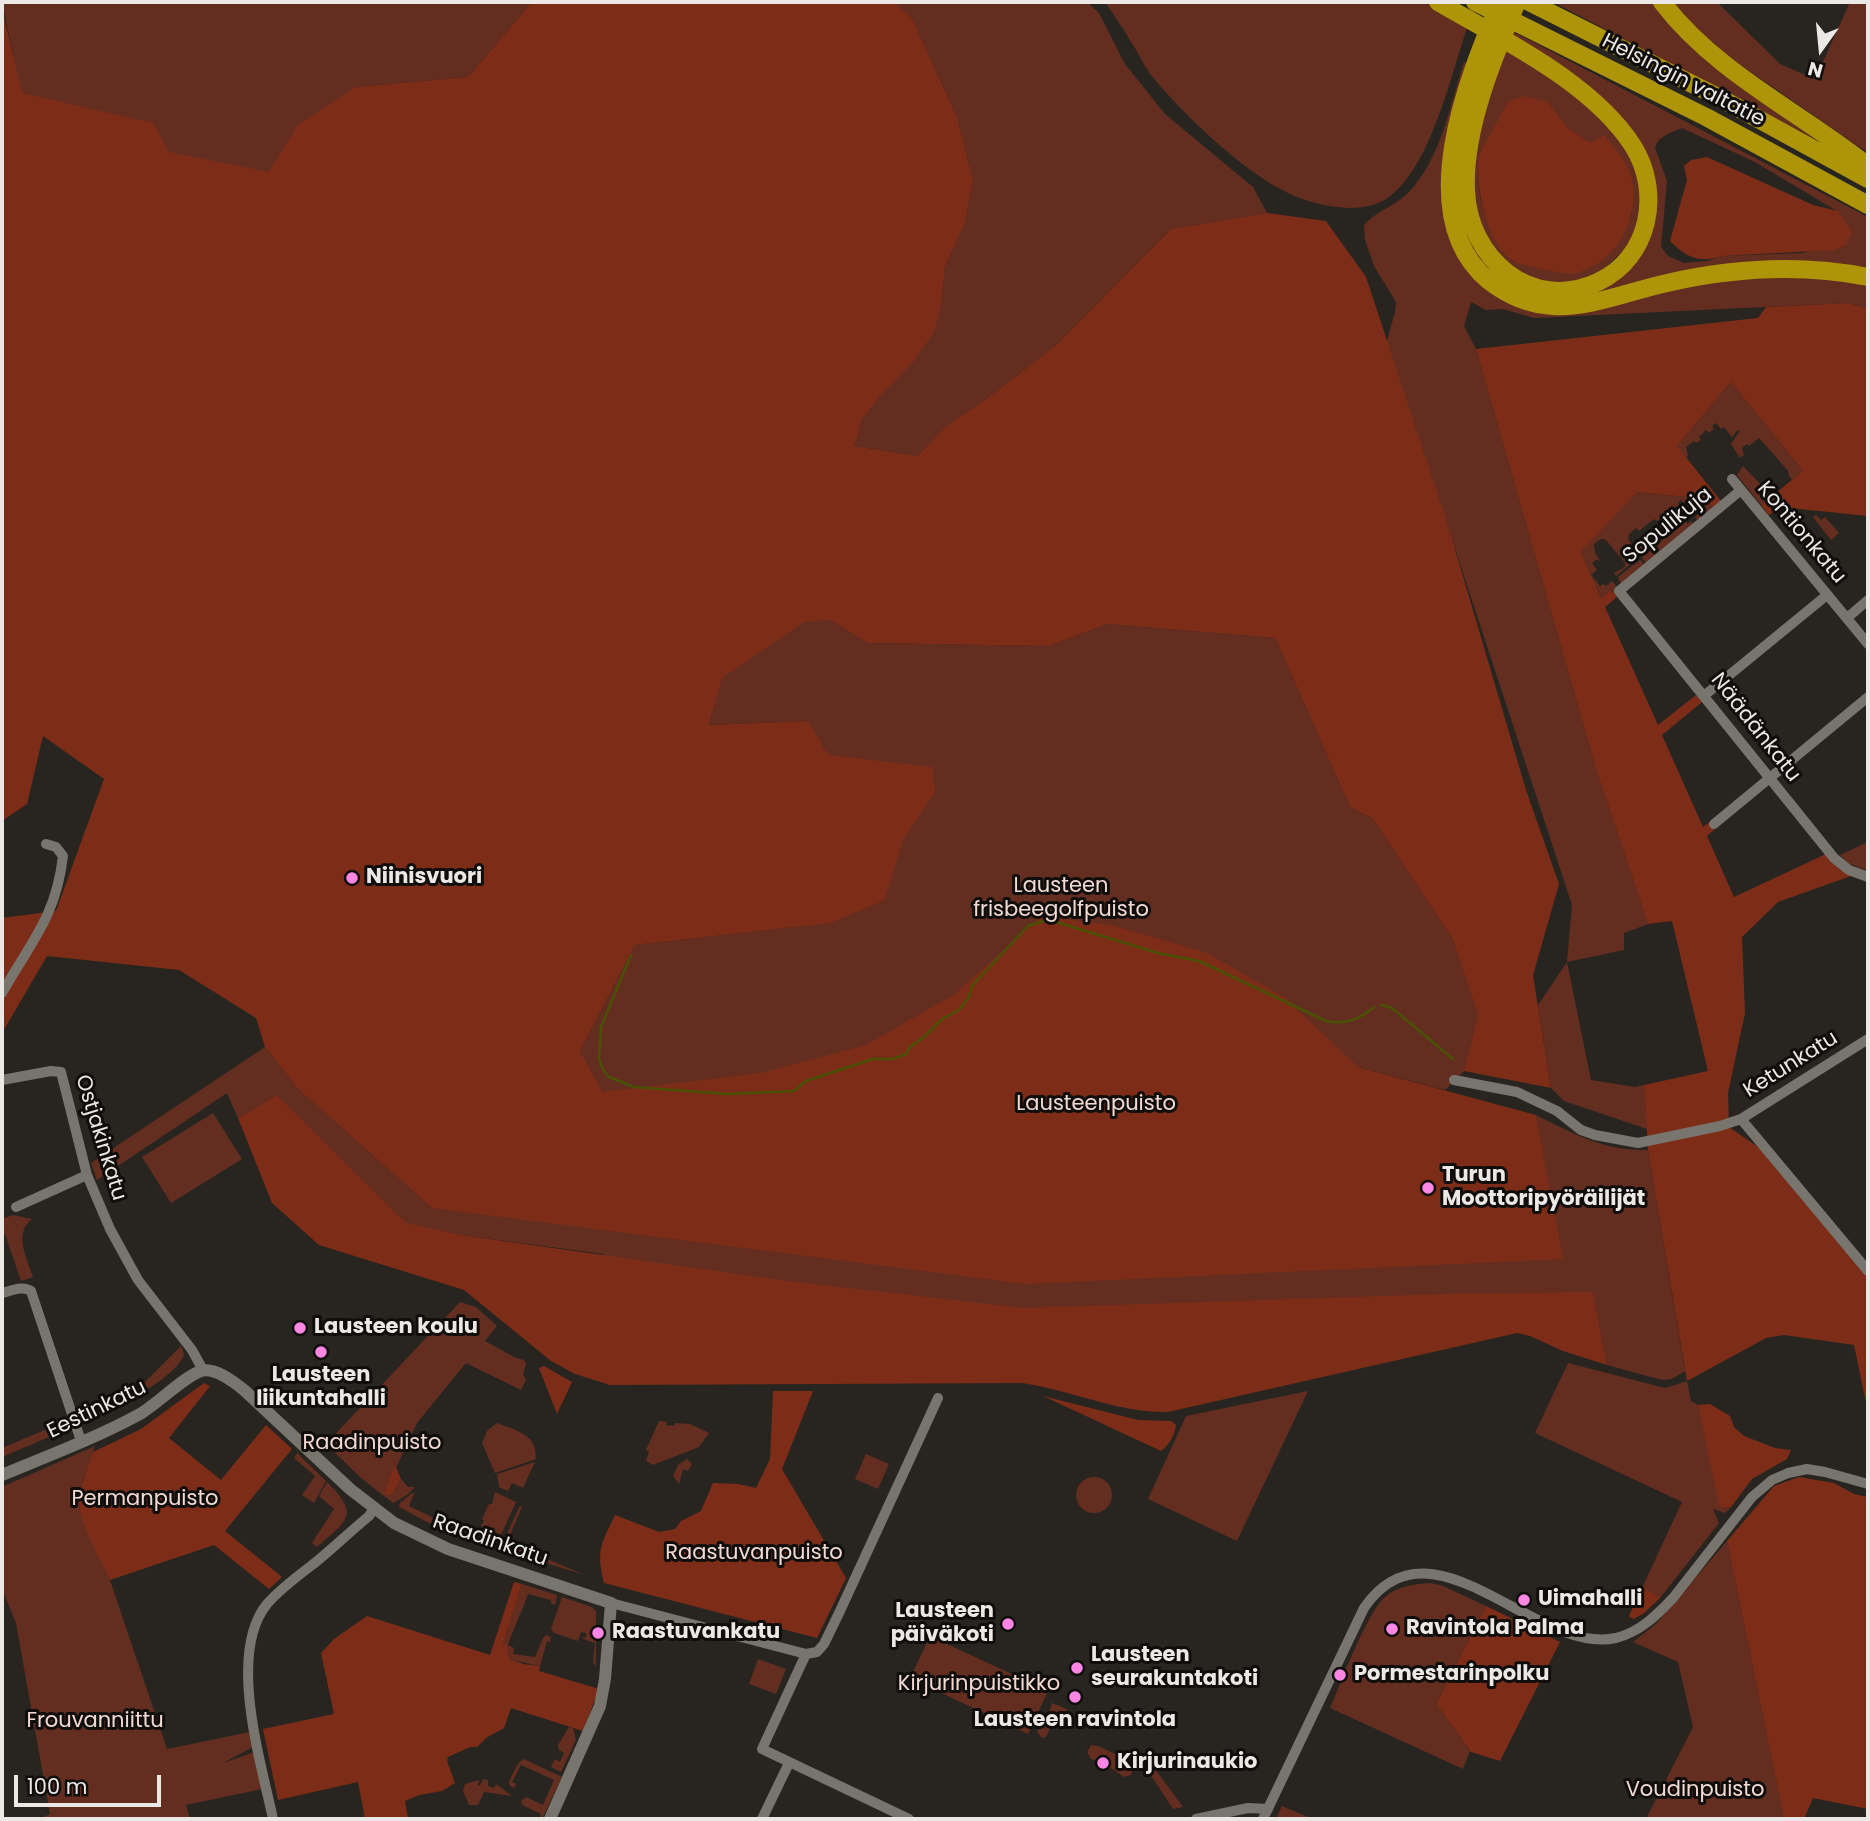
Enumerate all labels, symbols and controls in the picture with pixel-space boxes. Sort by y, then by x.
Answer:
north arrow [1786,14,1856,84]
street label: Helsingin valtatie [1597,29,1769,133]
text: N [1805,55,1826,85]
street label: Kontionkatu [1751,477,1851,589]
street label: Sopulikuja [1618,482,1718,570]
street label: Näädänkatu [1705,669,1805,787]
place label: Niinisvuori [366,865,482,891]
marker: Niinisvuori [344,870,360,886]
park label: Lausteen frisbeegolfpuisto [973,874,1149,924]
street label: Ketunkatu [1739,1026,1843,1104]
street label: Ostjakinkatu [69,1072,131,1204]
park label: Lausteenpuisto [1016,1092,1176,1118]
place label: Turun Moottoripyöräilijät [1442,1163,1645,1213]
marker: Turun Moottoripyöräilijät [1420,1180,1436,1196]
place label: Lausteen koulu [314,1315,478,1341]
marker: Lausteen koulu [292,1320,308,1336]
marker: Lausteen liikuntahalli [313,1344,329,1360]
place label: Lausteen liikuntahalli [256,1363,386,1413]
street label: Eestinkatu [43,1375,151,1445]
park label: Raadinpuisto [303,1431,441,1457]
park label: Permanpuisto [71,1487,219,1513]
street label: Raadinkatu [429,1510,551,1572]
park label: Raastuvanpuisto [665,1541,843,1567]
place label: Uimahalli [1538,1587,1642,1613]
marker: Uimahalli [1516,1592,1532,1608]
place label: Lausteen päiväkoti [891,1599,994,1649]
marker: Lausteen päiväkoti [1000,1616,1016,1632]
place label: Ravintola Palma [1406,1616,1584,1642]
place label: Raastuvankatu [612,1620,780,1646]
marker: Ravintola Palma [1384,1621,1400,1637]
marker: Raastuvankatu [590,1625,606,1641]
place label: Lausteen seurakuntakoti [1091,1643,1258,1693]
marker: Lausteen seurakuntakoti [1069,1660,1085,1676]
place label: Pormestarinpolku [1354,1662,1549,1688]
marker: Pormestarinpolku [1332,1667,1348,1683]
park label: Kirjurinpuistikko [898,1672,1060,1698]
marker: Lausteen ravintola [1067,1689,1083,1705]
place label: Lausteen ravintola [974,1708,1176,1734]
park label: Frouvanniittu [26,1709,164,1735]
place label: Kirjurinaukio [1117,1750,1257,1776]
marker: Kirjurinaukio [1095,1755,1111,1771]
scale bar [18,1762,164,1806]
text: 100 m [27,1772,87,1801]
park label: Voudinpuisto [1626,1778,1764,1804]

